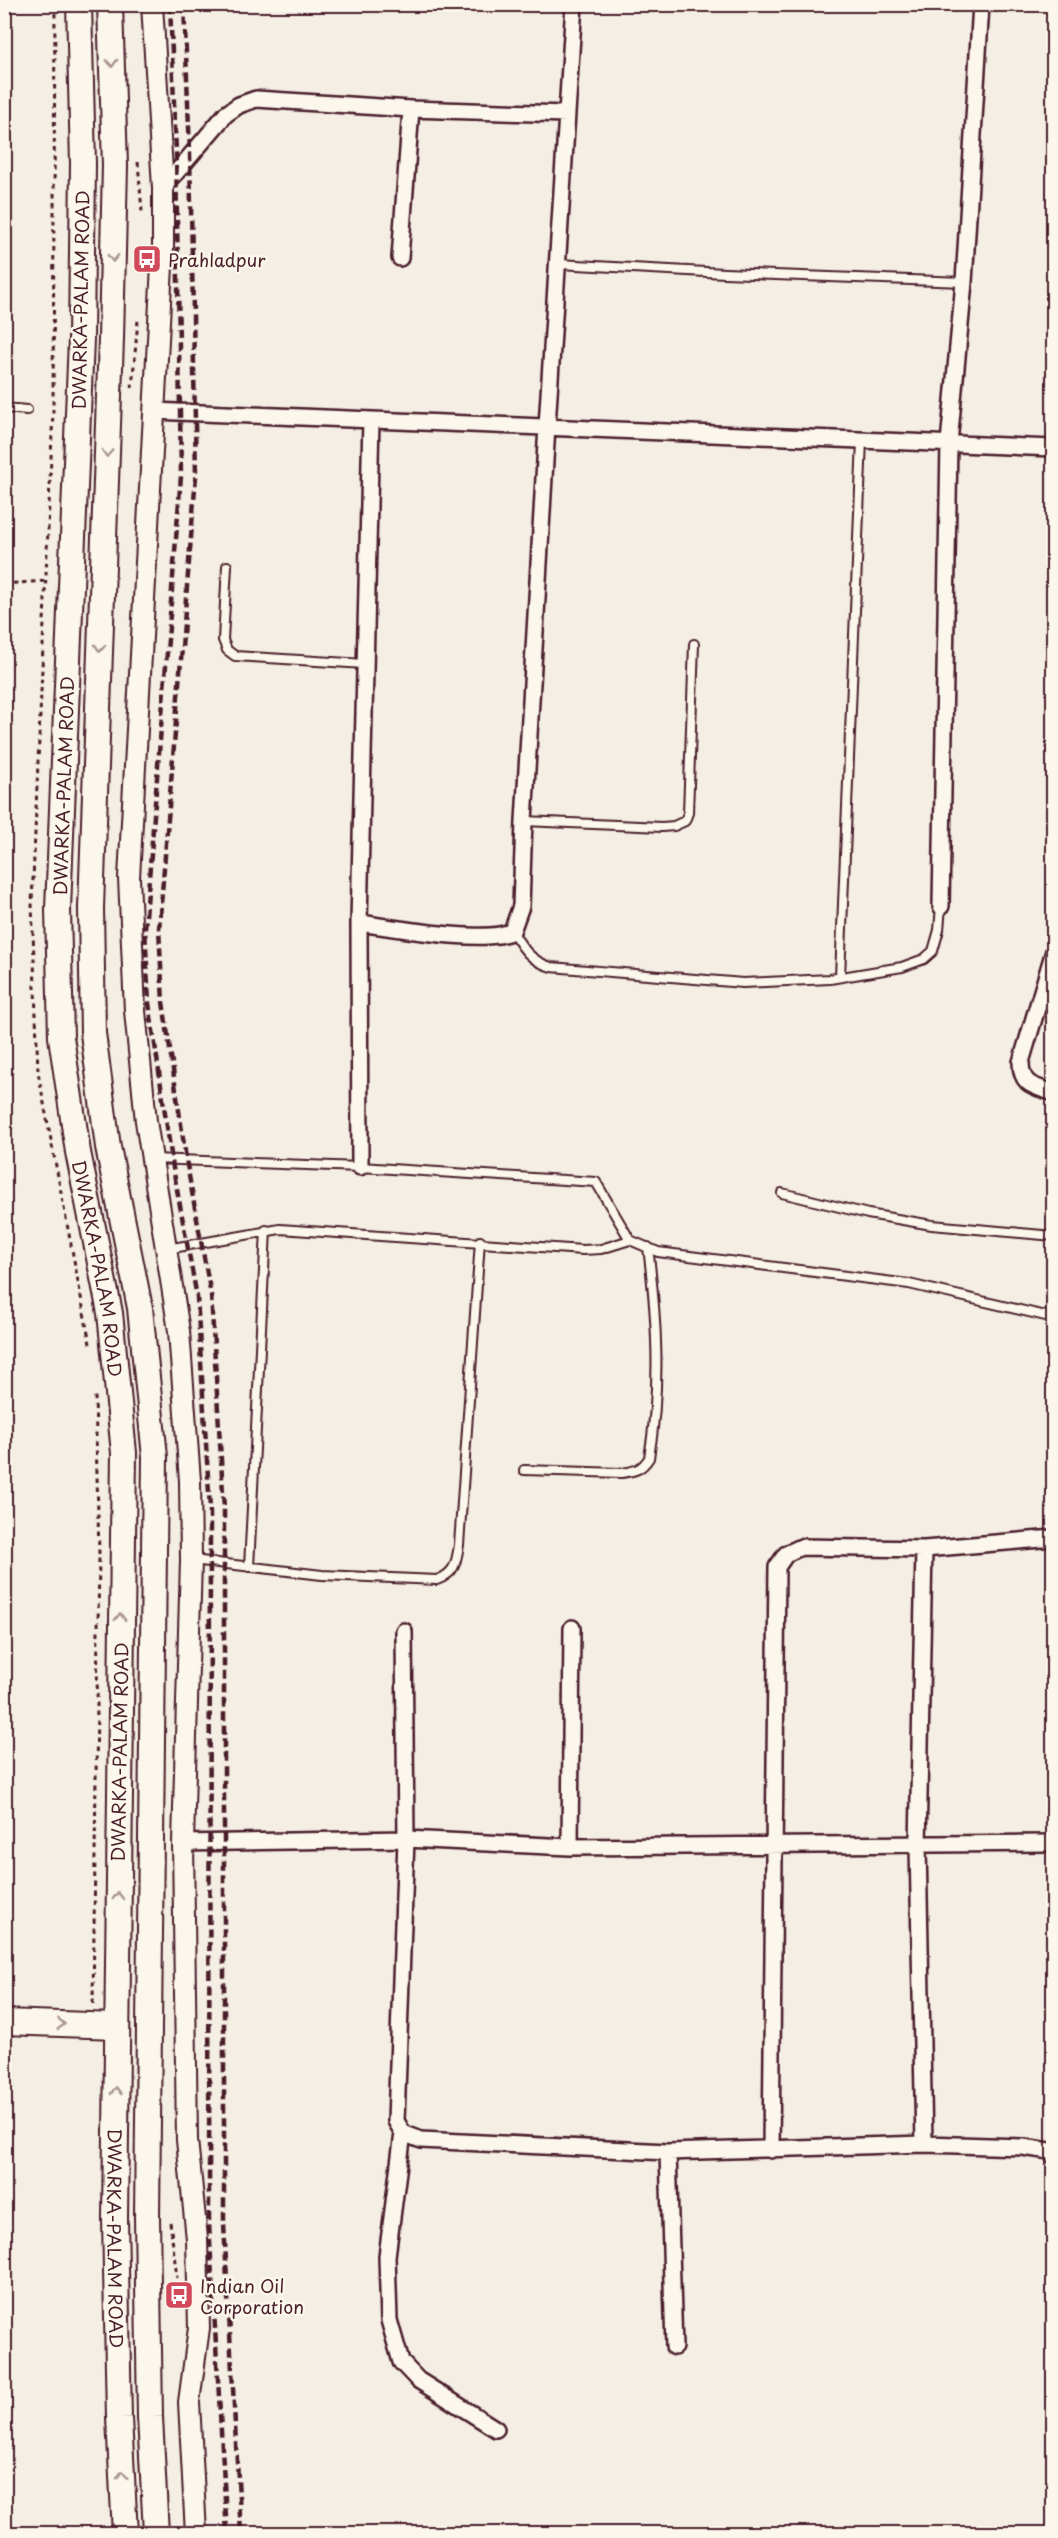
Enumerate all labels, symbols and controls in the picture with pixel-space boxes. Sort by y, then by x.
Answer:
one-way arrow [105,58,118,67]
street label: DWARKA-PALAM ROAD [65,190,95,410]
bus stop icon: Prahladpur [131,243,163,275]
place label: Prahladpur [168,246,266,273]
one-way arrow [107,253,119,262]
one-way arrow [101,448,114,457]
one-way arrow [94,643,107,652]
street label: DWARKA-PALAM ROAD [46,676,80,896]
street label: DWARKA-PALAM ROAD [66,1158,130,1378]
one-way arrow [114,1613,127,1622]
street label: DWARKA-PALAM ROAD [104,1642,134,1862]
one-way arrow [112,1892,124,1901]
one-way arrow [56,2018,65,2030]
one-way arrow [110,2087,122,2096]
street label: DWARKA-PALAM ROAD [101,2128,131,2348]
place label: Indian Oil Corporation [200,2272,304,2320]
bus stop icon: Indian Oil Corporation [163,2279,195,2311]
one-way arrow [116,2471,129,2480]

